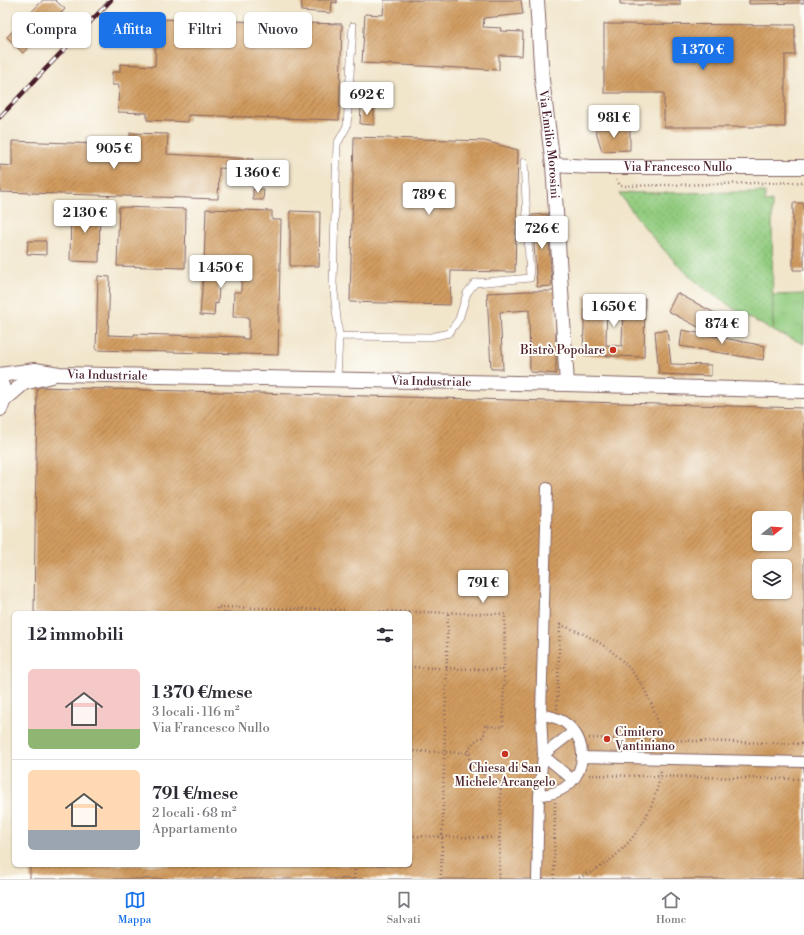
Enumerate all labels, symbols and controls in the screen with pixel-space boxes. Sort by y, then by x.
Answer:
chip: Compra [12,12,91,48]
chip: Affitta [99,12,166,48]
chip: Filtri [174,12,236,48]
chip: Nuovo [244,12,312,48]
pin: 1 370 € [666,37,740,71]
text: 1 370 € [681,42,725,58]
pin: 692 € [339,82,395,116]
text: 692 € [349,87,385,103]
street label: Via Emilio Morosini [536,88,563,199]
pin: 981 € [586,105,642,139]
text: 981 € [597,110,631,126]
pin: 905 € [86,136,142,170]
text: 905 € [96,141,132,157]
pin: 1 360 € [221,160,295,194]
street label: Via Francesco Nullo [623,160,733,175]
text: 1 360 € [236,165,280,181]
pin: 789 € [401,182,457,216]
text: 789 € [412,187,446,203]
pin: 2 130 € [48,200,122,234]
text: 2 130 € [63,205,107,221]
pin: 726 € [514,216,570,250]
text: 726 € [525,221,559,237]
pin: 1 450 € [184,255,258,289]
text: 1 450 € [198,260,244,276]
pin: 1 650 € [577,294,651,328]
text: 1 650 € [592,299,636,315]
pin: 874 € [694,311,750,345]
text: 874 € [705,316,739,332]
place label: Bistrò Popolare [519,343,605,358]
marker: Bistrò Popolare [608,345,618,355]
street label: Via Industriale [66,367,148,383]
street label: Via Industriale [390,373,472,390]
north arrow [752,511,792,551]
map controls [752,511,792,599]
button: layers [752,559,792,599]
pin: 791 € [455,570,511,604]
text: 791 € [467,575,499,591]
text: 12 immobili [28,624,123,646]
icon: filters [374,624,396,646]
text: 1 370 €/mese [152,682,253,704]
icon: home [60,685,108,733]
text: 3 locali · 116 m² [152,704,239,720]
text: Via Francesco Nullo [152,720,270,736]
place label: Cimitero Vantiniano [614,725,675,754]
marker: Cimitero Vantiniano [602,734,612,744]
marker: Chiesa di San Michele Arcangelo [500,749,510,759]
place label: Chiesa di San Michele Arcangelo [455,761,556,790]
text: 791 €/mese [152,783,238,805]
icon: home [60,786,108,834]
text: 2 locali · 68 m² [152,805,237,821]
text: Appartamento [152,821,237,837]
tab: Mappa [118,889,151,927]
tab: Salvati [387,889,421,927]
tab: Home [656,889,686,927]

